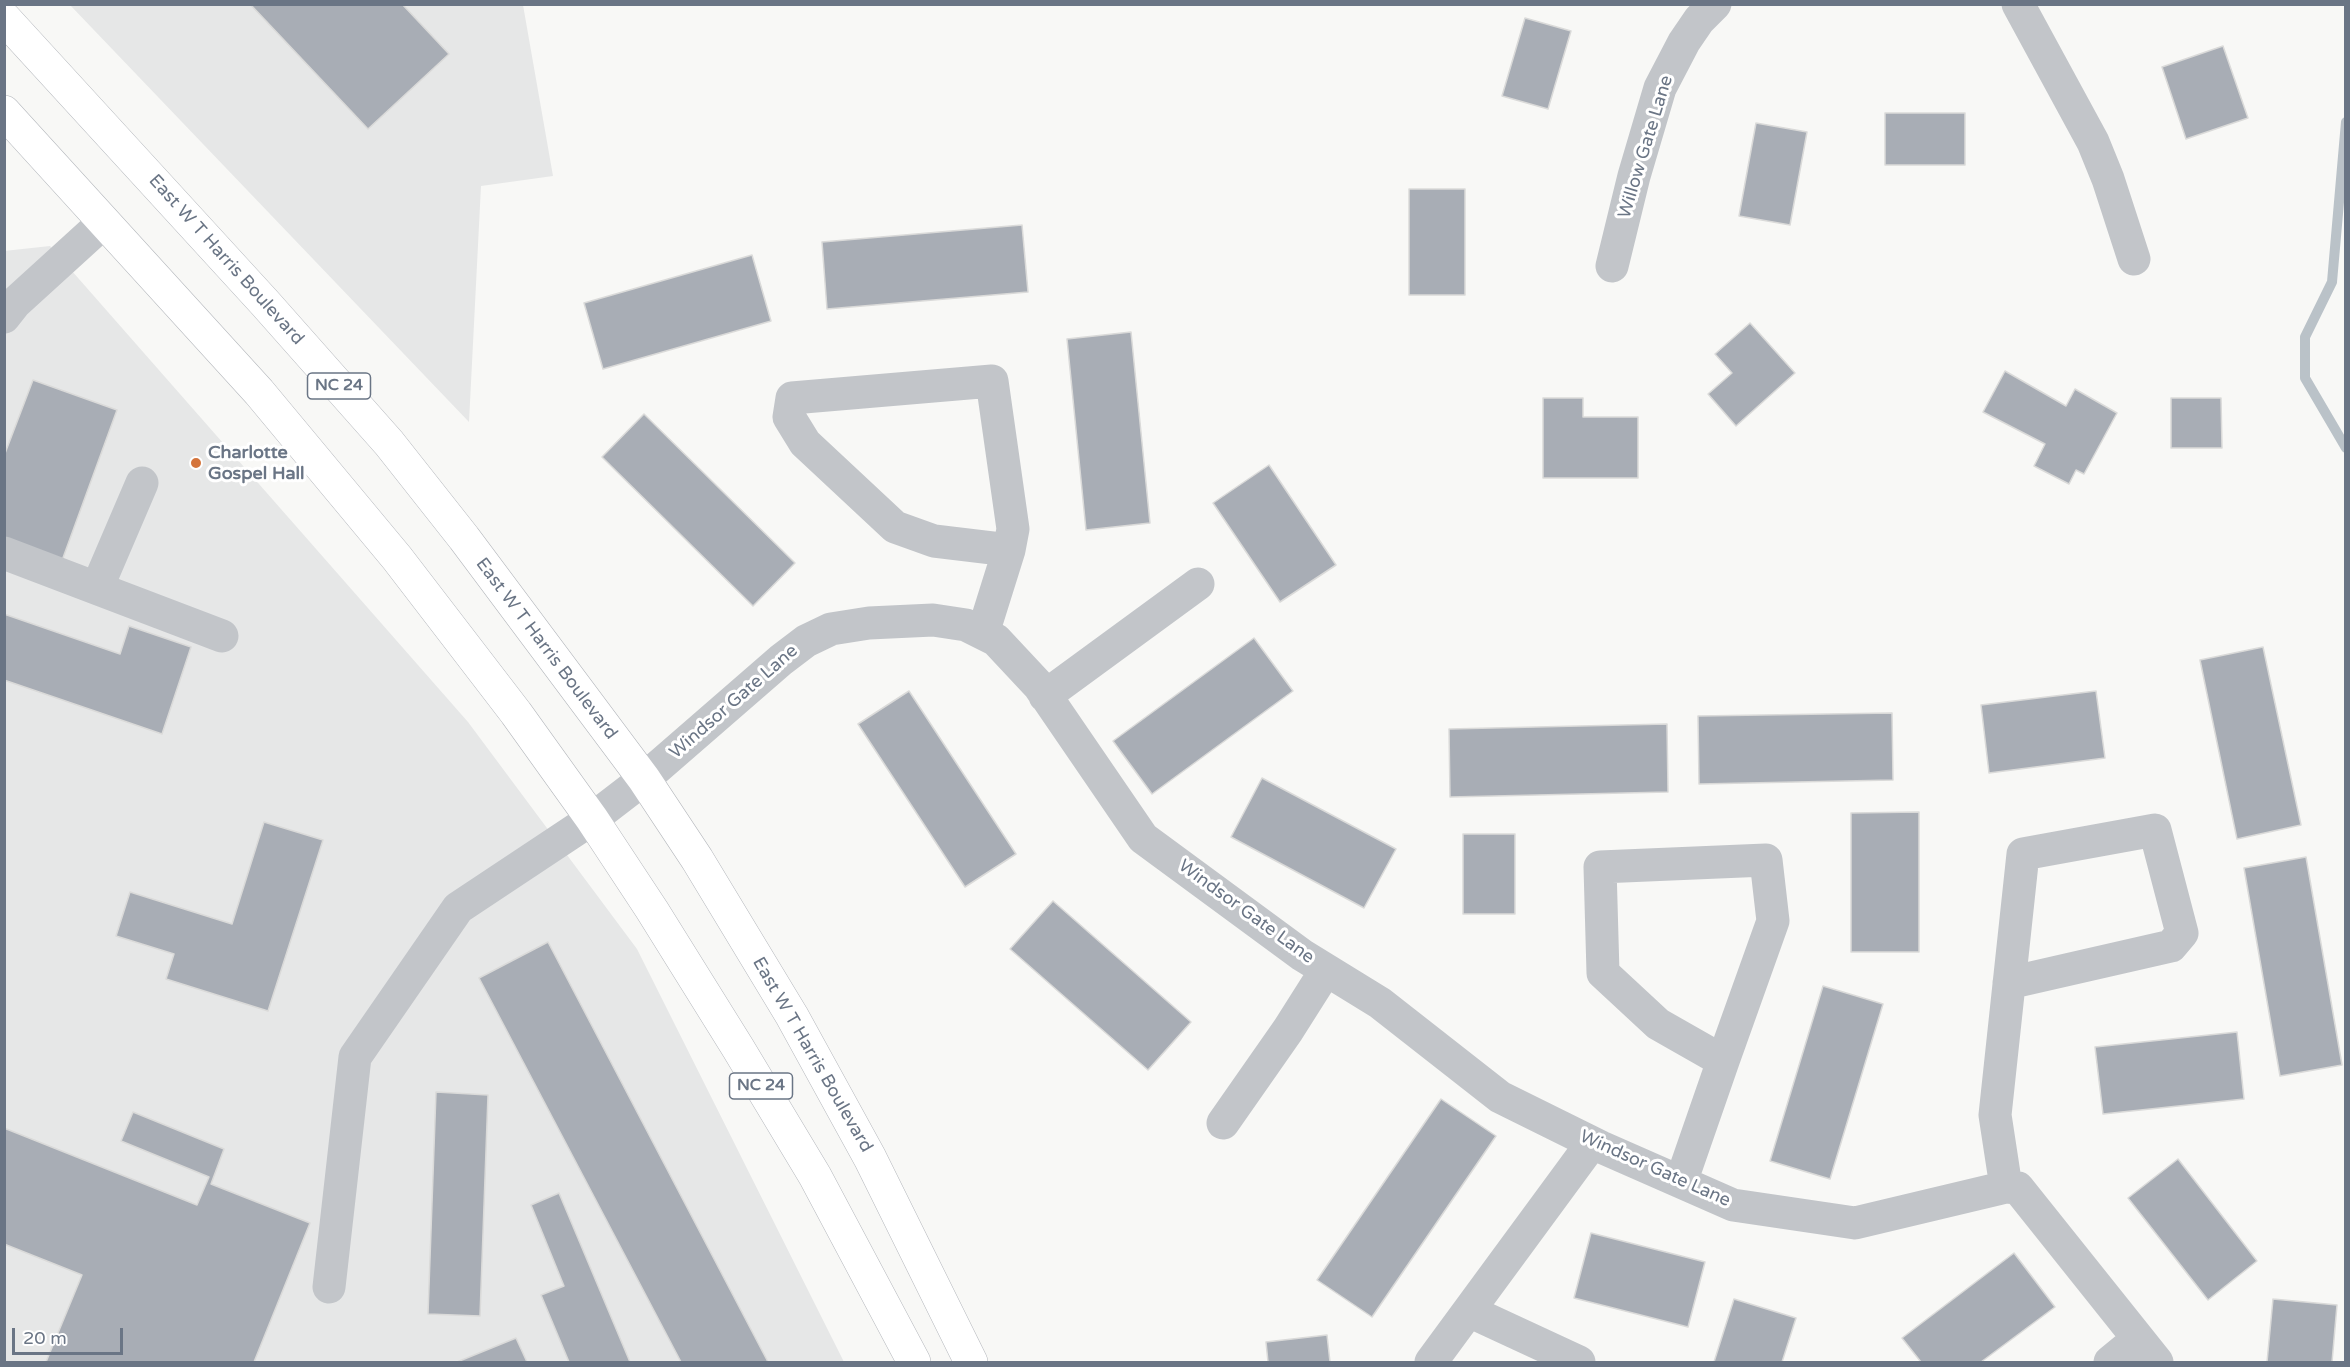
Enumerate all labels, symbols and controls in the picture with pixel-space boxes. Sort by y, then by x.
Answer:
street label: Willow Gate Lane [1614,73,1678,221]
street label: East W T Harris Boulevard [144,170,308,350]
road number: NC 24 [308,373,370,399]
place label: Charlotte Gospel Hall [208,442,305,484]
marker: Charlotte Gospel Hall [189,456,203,470]
street label: East W T Harris Boulevard [471,554,621,744]
street label: Windsor Gate Lane [665,640,803,764]
street label: Windsor Gate Lane [1174,855,1318,969]
street label: East W T Harris Boulevard [747,954,877,1156]
road number: NC 24 [730,1073,792,1099]
street label: Windsor Gate Lane [1576,1126,1734,1212]
scale bar [15,1316,126,1354]
text: 20 m [23,1327,67,1349]

